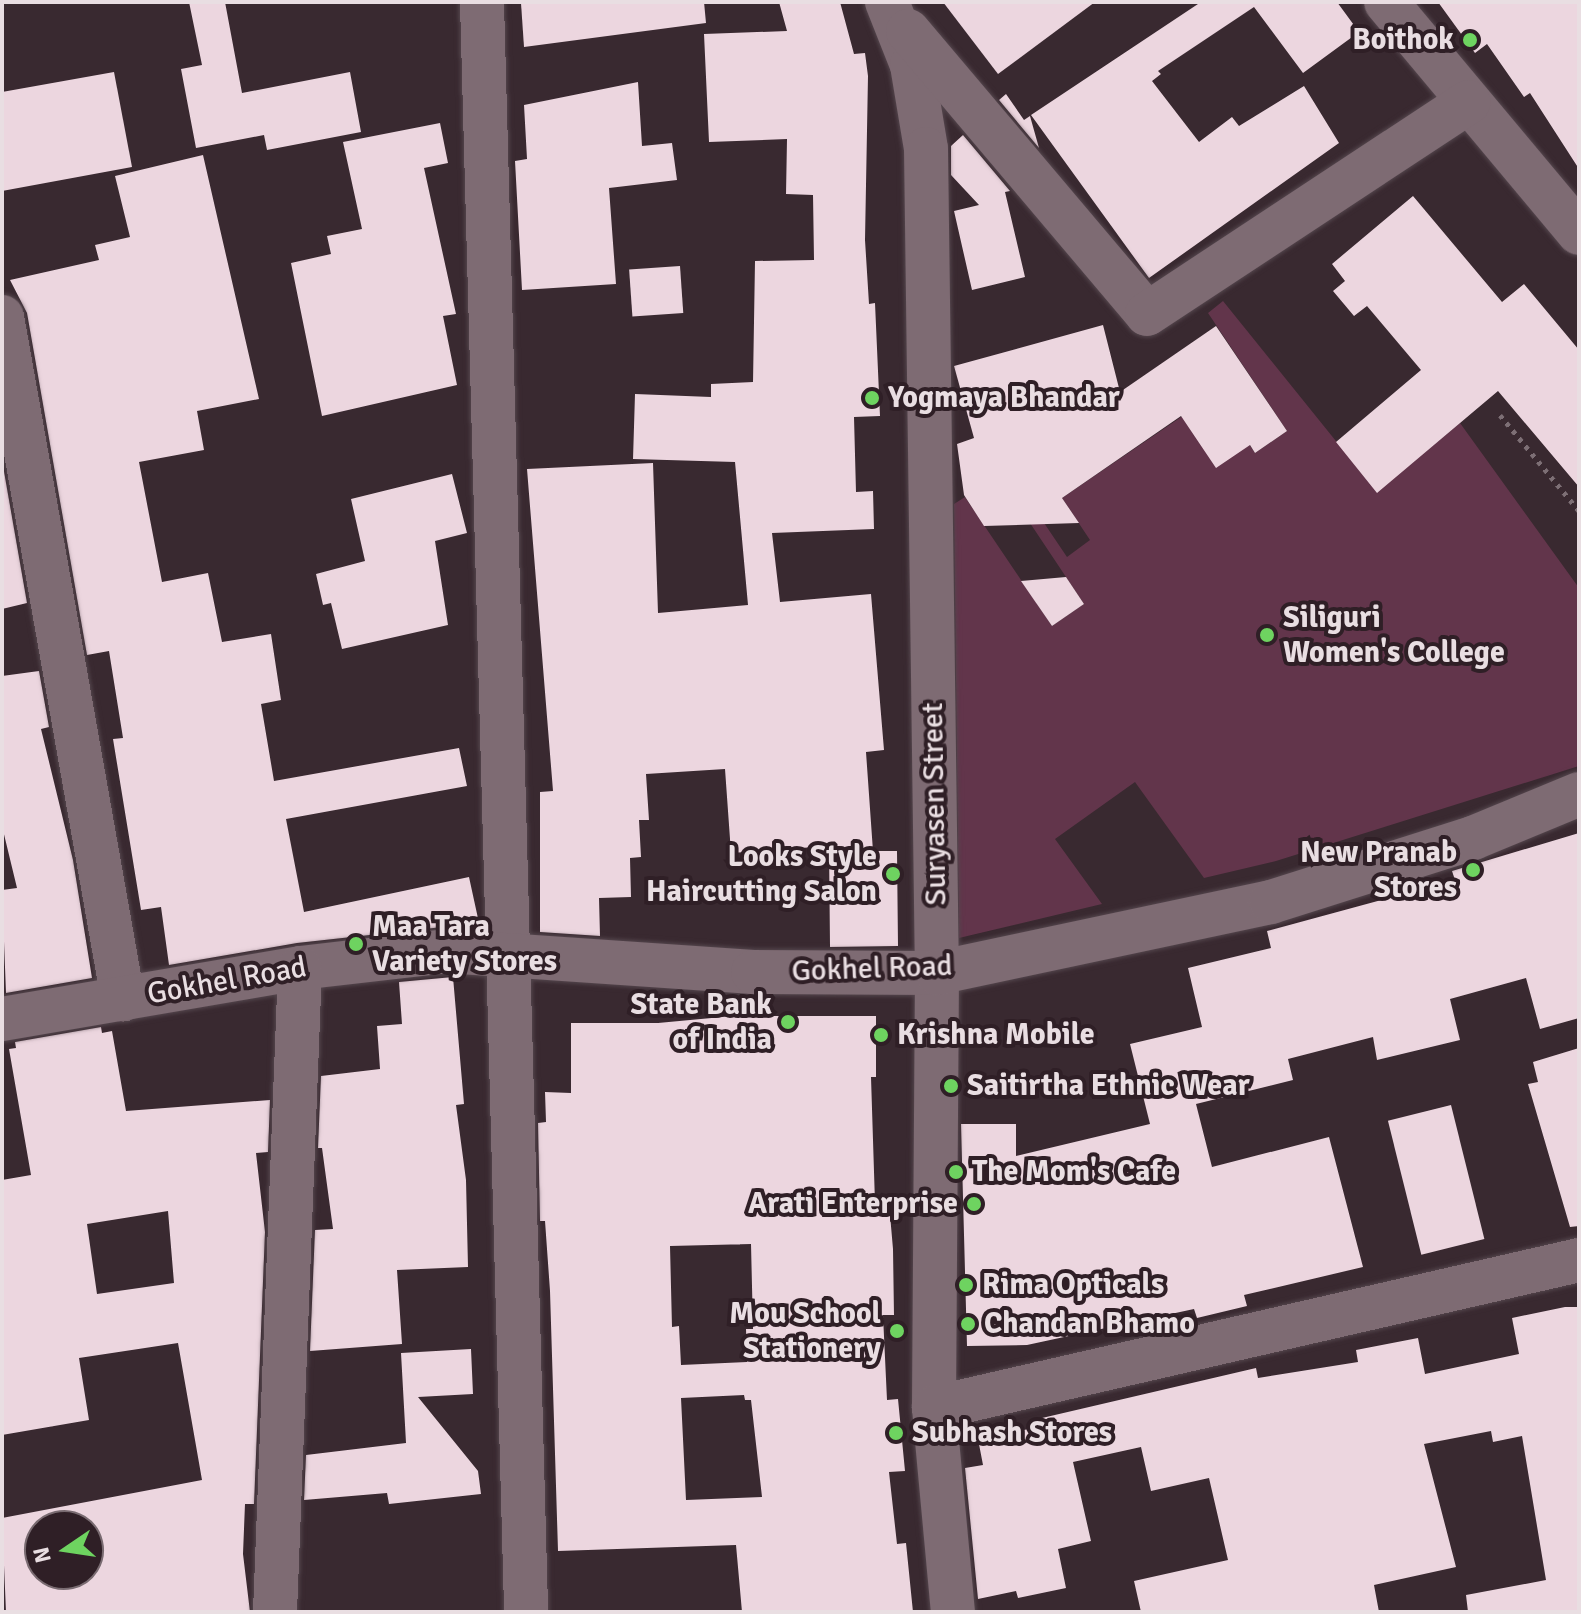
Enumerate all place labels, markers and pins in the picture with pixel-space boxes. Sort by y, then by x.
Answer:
place label: Boithok [1352,22,1454,58]
marker: Boithok [1461,31,1479,49]
place label: Yogmaya Bhandar [888,380,1120,416]
marker: Yogmaya Bhandar [863,389,881,407]
place label: Siliguri Women's College [1283,600,1505,670]
marker: Siliguri Women's College [1258,626,1276,644]
place label: New Pranab Stores [1300,835,1457,906]
place label: Looks Style Haircutting Salon [646,839,877,910]
marker: New Pranab Stores [1464,861,1482,879]
marker: Looks Style Haircutting Salon [884,865,902,883]
place label: Maa Tara Variety Stores [372,909,557,980]
marker: Maa Tara Variety Stores [347,935,365,953]
place label: State Bank of India [630,987,772,1058]
marker: State Bank of India [779,1013,797,1031]
place label: Krishna Mobile [897,1017,1095,1053]
marker: Krishna Mobile [872,1026,890,1044]
place label: Saitirtha Ethnic Wear [967,1068,1250,1104]
marker: Saitirtha Ethnic Wear [942,1077,960,1095]
place label: The Mom's Cafe [972,1154,1176,1190]
marker: The Mom's Cafe [947,1163,965,1181]
place label: Arati Enterprise [748,1186,958,1222]
marker: Arati Enterprise [965,1195,983,1213]
place label: Rima Opticals [982,1267,1164,1303]
marker: Rima Opticals [957,1276,975,1294]
place label: Mou School Stationery [729,1296,881,1366]
place label: Chandan Bhamo [984,1306,1195,1342]
marker: Chandan Bhamo [959,1315,977,1333]
marker: Mou School Stationery [888,1322,906,1340]
place label: Subhash Stores [912,1415,1112,1451]
marker: Subhash Stores [887,1424,905,1442]

